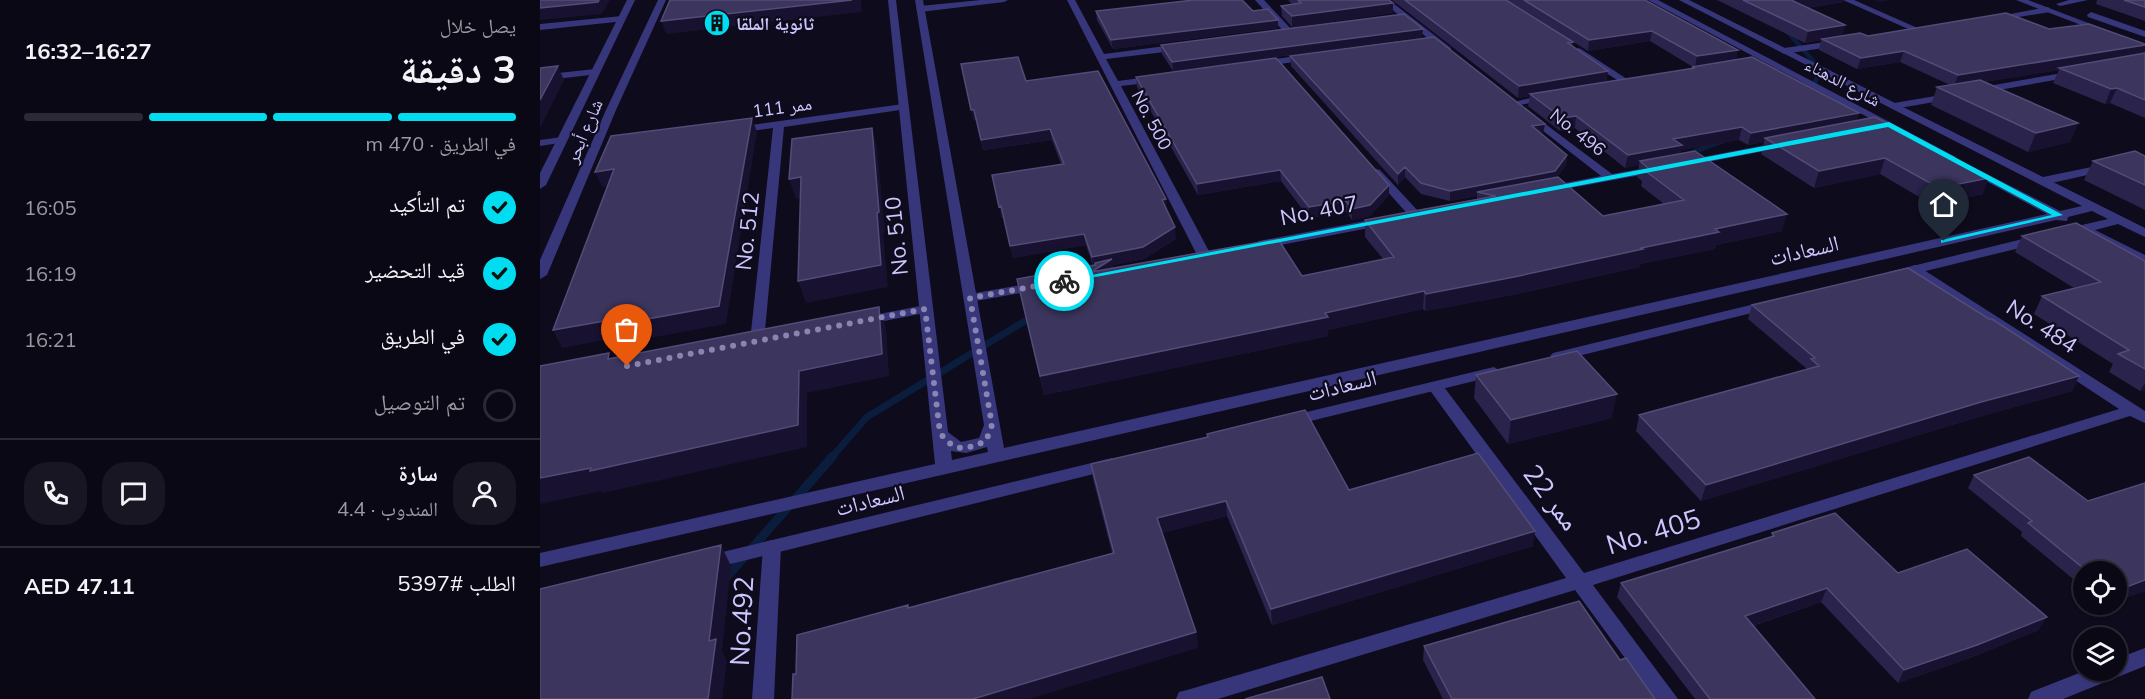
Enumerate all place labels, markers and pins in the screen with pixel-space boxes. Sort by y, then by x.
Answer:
building icon: ثانوية الملقا [702,8,732,38]
place label: ثانوية الملقا [736,12,814,35]
pin [1918,179,1969,241]
pin [601,304,652,366]

